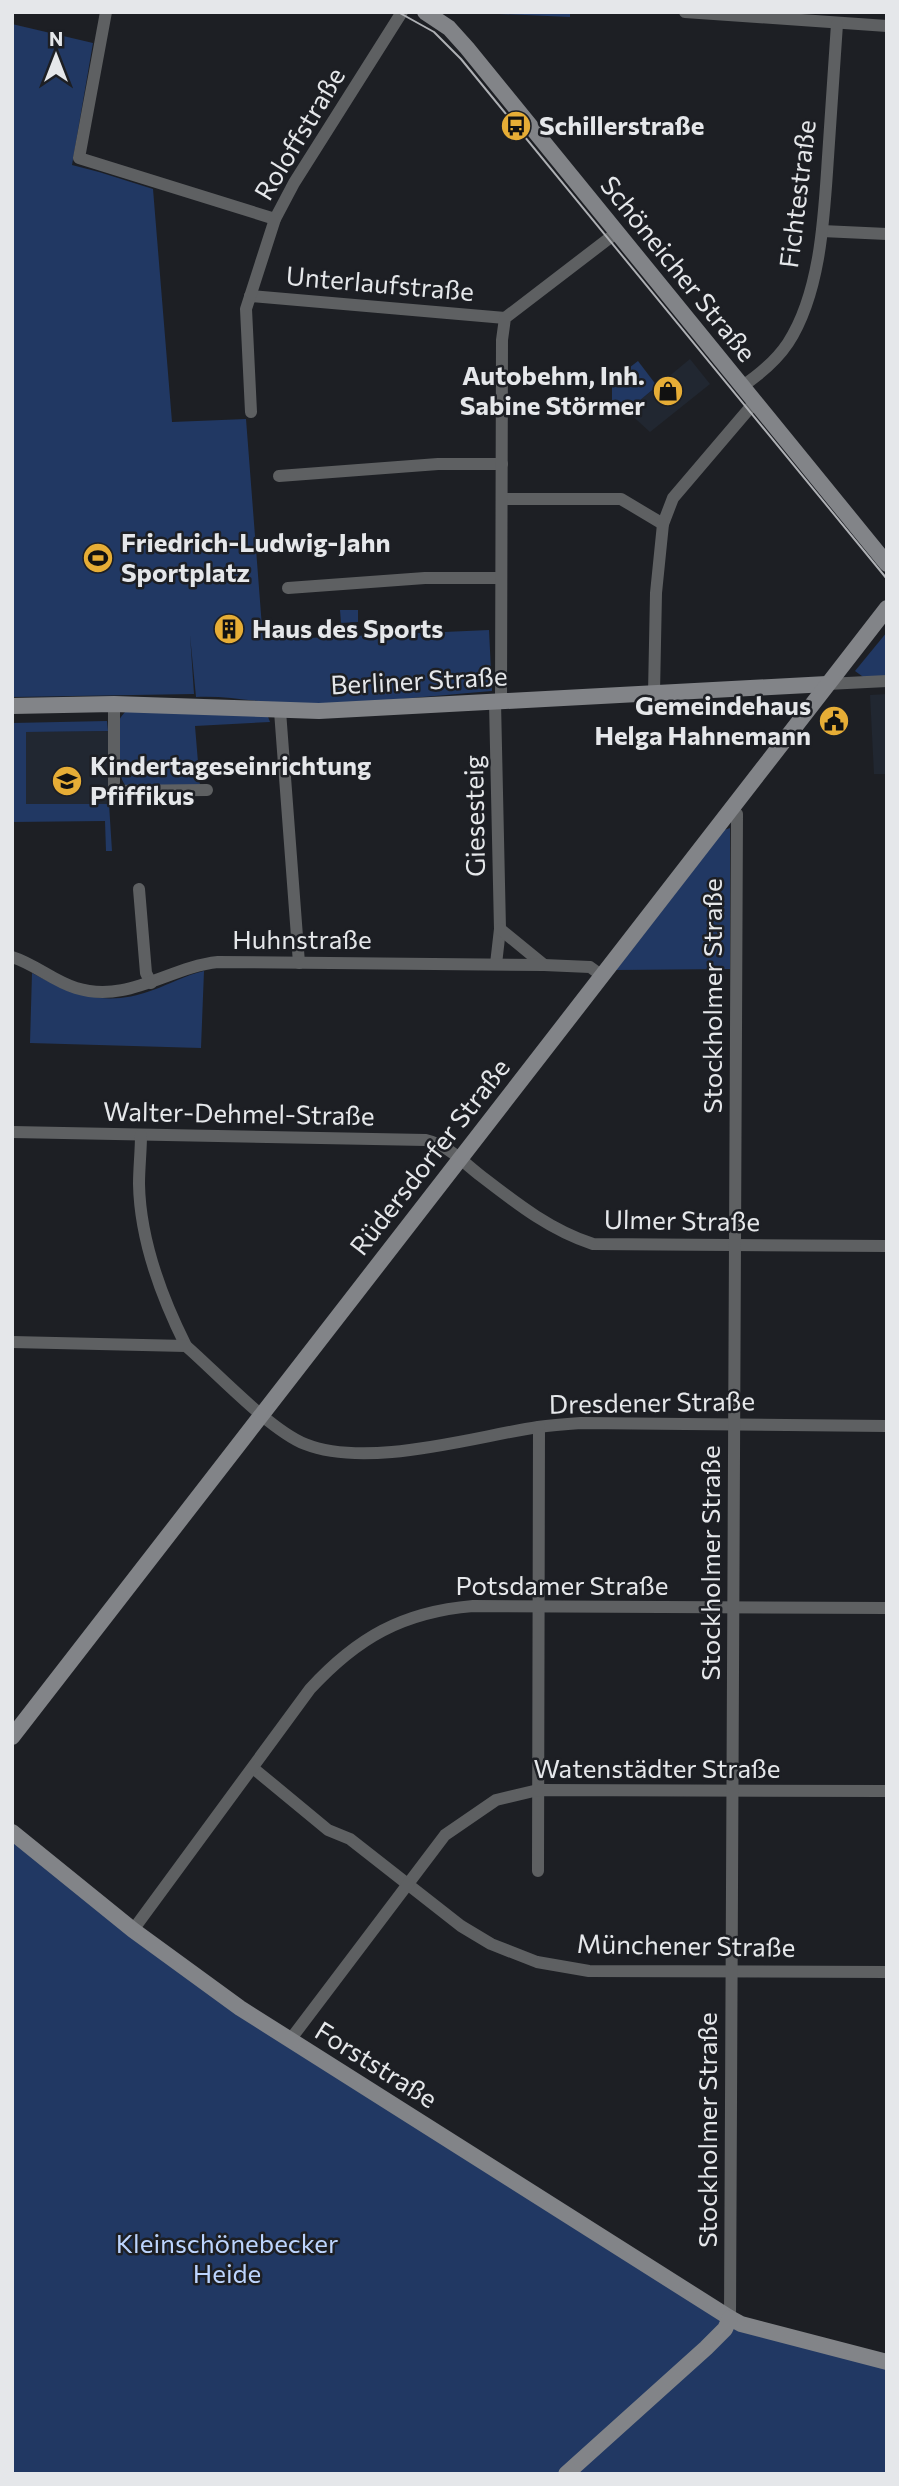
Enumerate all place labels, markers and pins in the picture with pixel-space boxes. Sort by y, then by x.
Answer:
bus stop icon: Schillerstraße [499,109,533,143]
place label: Schillerstraße [539,109,704,140]
place label: Autobehm, Inh. Sabine Störmer [460,359,645,420]
shop icon: Autobehm, Inh. Sabine Störmer [651,374,685,408]
place label: Friedrich-Ludwig-Jahn Sportplatz [121,526,390,587]
sports icon: Friedrich-Ludwig-Jahn Sportplatz [81,541,115,575]
building icon: Haus des Sports [212,612,246,646]
place label: Haus des Sports [252,612,443,643]
place label: Gemeindehaus Helga Hahnemann [594,689,811,750]
public building icon: Gemeindehaus Helga Hahnemann [817,704,851,738]
place label: Kindertageseinrichtung Pfiffikus [90,749,371,810]
school or university icon: Kindertageseinrichtung Pfiffikus [50,764,84,798]

